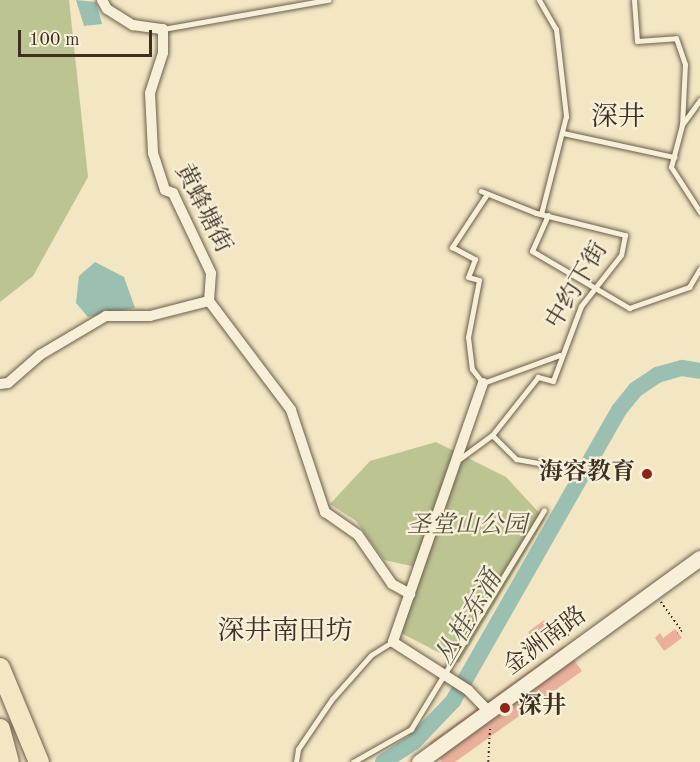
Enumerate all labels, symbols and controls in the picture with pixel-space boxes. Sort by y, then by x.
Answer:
scale bar [21,18,154,56]
text: 100 m [29,31,80,49]
district label: 深井 [591,102,645,134]
street label: 黄蜂塘街 [167,160,237,258]
street label: 中约下街 [541,237,615,335]
place label: 海容教育 [539,460,635,488]
marker: 海容教育 [640,467,654,481]
park label: 圣堂山公园 [407,513,527,541]
water label: 丛桂东涌 [430,566,510,672]
street label: 金洲南路 [499,602,593,682]
district label: 深井南田坊 [218,616,352,648]
place label: 深井 [518,694,566,722]
marker: 深井 [496,699,514,717]

